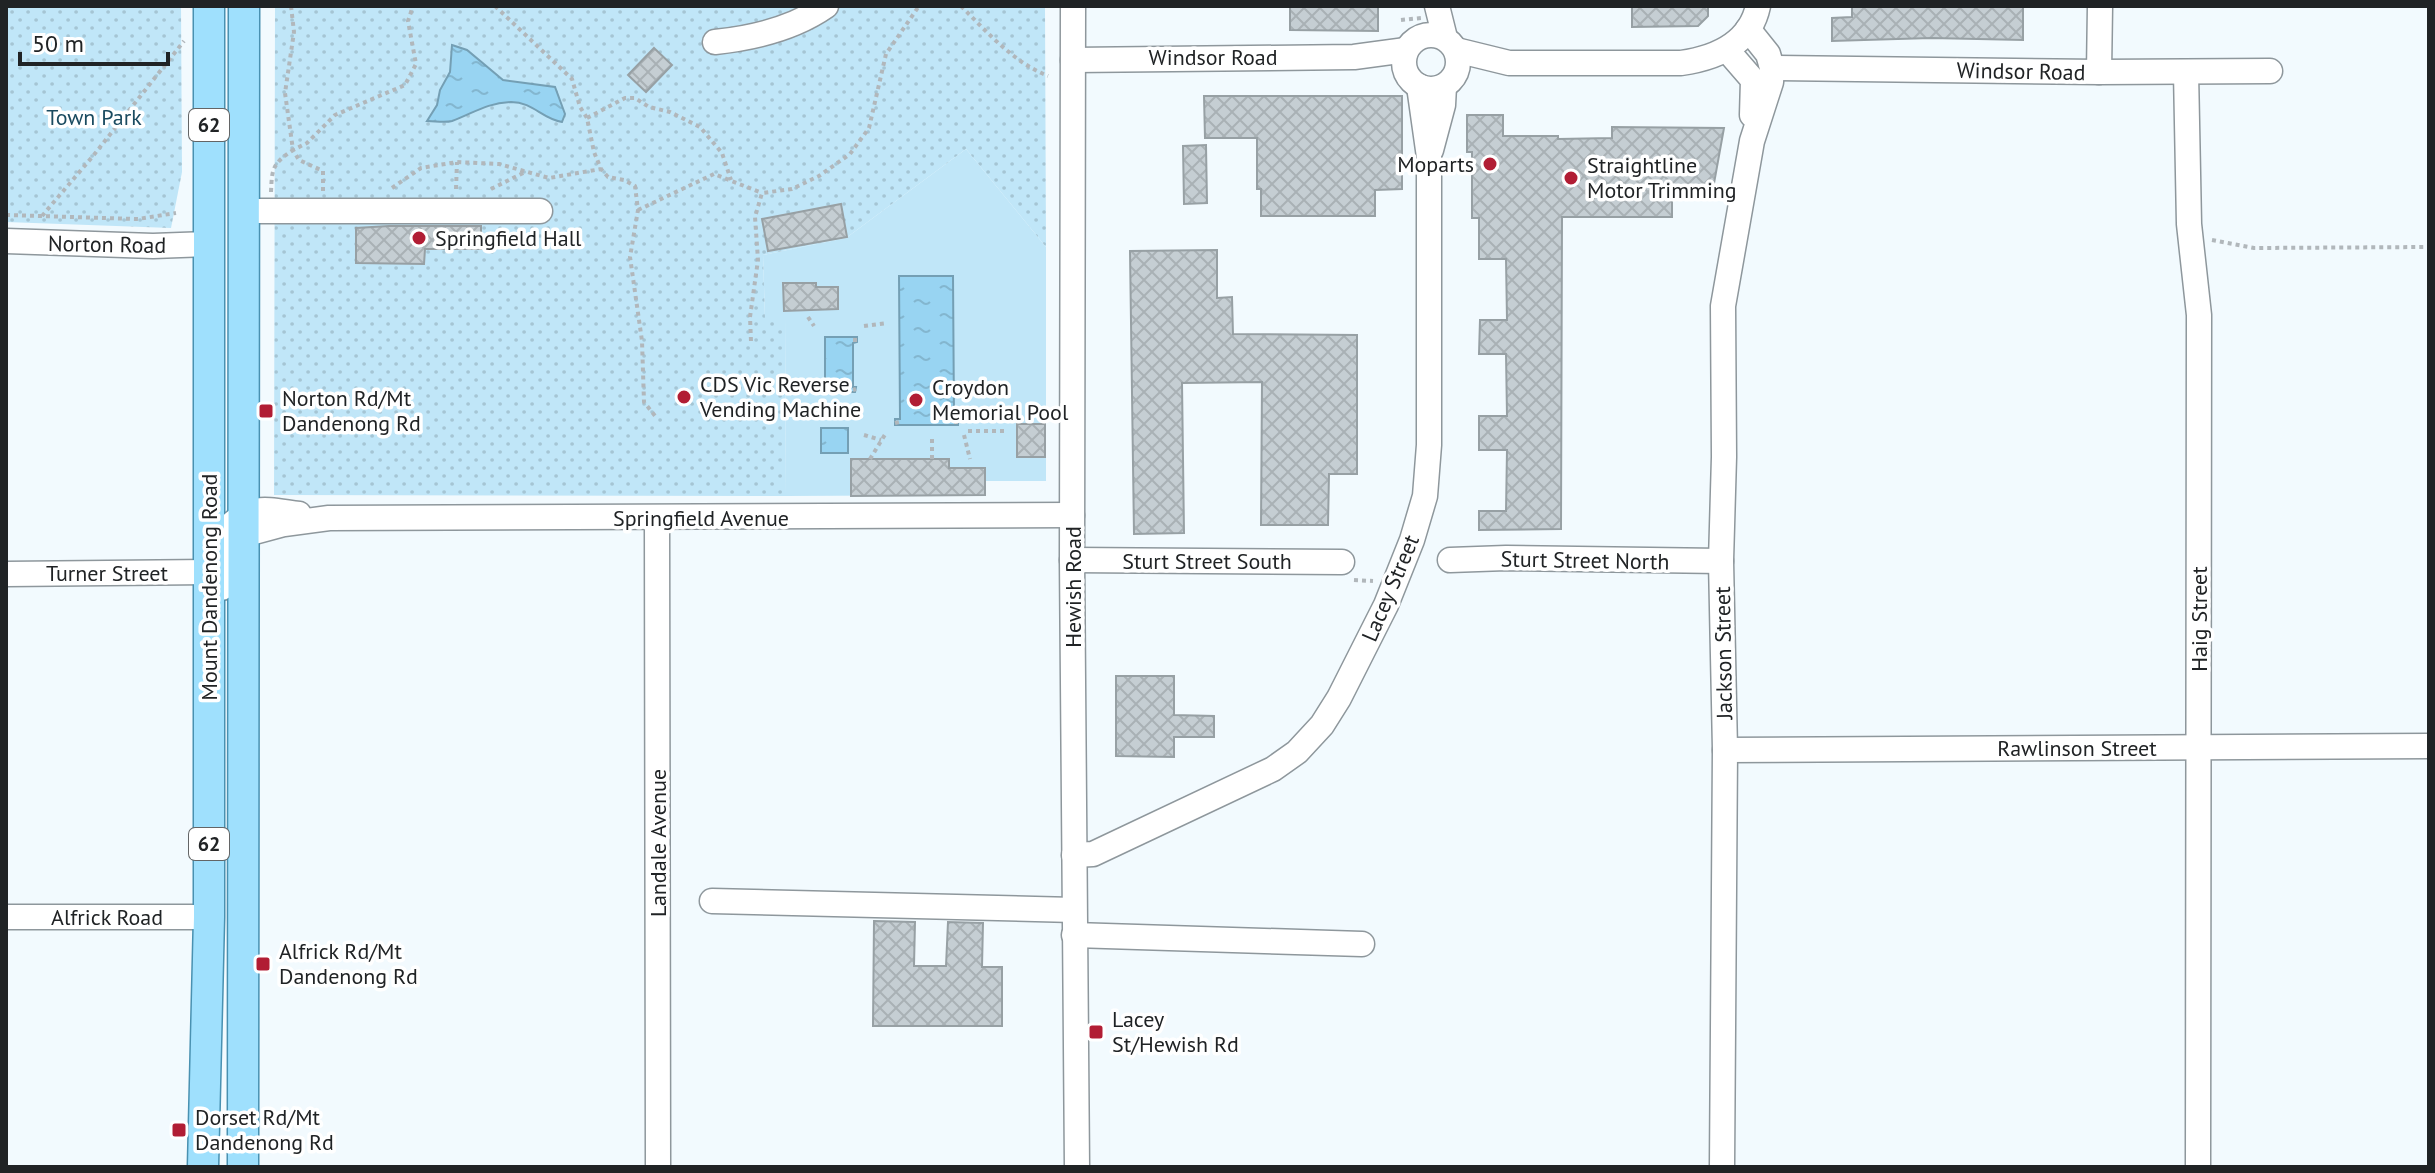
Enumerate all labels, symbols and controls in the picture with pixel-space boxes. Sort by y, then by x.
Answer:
scale bar [20,16,168,66]
text: 50 m [32,28,84,59]
street label: Windsor Road [1149,43,1277,71]
street label: Windsor Road [1956,56,2086,86]
park label: Town Park [46,103,142,131]
road number: 62 [189,109,229,141]
place label: Moparts [1397,150,1474,178]
place label: Straightline Motor Trimming [1587,151,1737,204]
marker: Moparts [1481,155,1499,173]
marker: Straightline Motor Trimming [1562,169,1580,187]
place label: Springfield Hall [435,224,582,252]
street label: Norton Road [48,229,166,259]
marker: Springfield Hall [410,229,428,247]
place label: CDS Vic Reverse Vending Machine [699,370,861,423]
place label: Croydon Memorial Pool [932,373,1069,426]
place label: Norton Rd/Mt Dandenong Rd [282,384,421,437]
marker: CDS Vic Reverse Vending Machine [675,388,693,406]
marker: Croydon Memorial Pool [907,391,925,409]
marker: Norton Rd/Mt Dandenong Rd [257,402,275,420]
street label: Mount Dandenong Road [195,474,223,700]
street label: Springfield Avenue [613,504,789,532]
street label: Hewish Road [1059,526,1087,648]
street label: Lacey Street [1355,530,1425,646]
street label: Sturt Street North [1500,545,1670,575]
street label: Sturt Street South [1122,547,1292,575]
street label: Turner Street [46,559,169,587]
street label: Haig Street [2185,566,2213,672]
street label: Jackson Street [1708,586,1738,721]
street label: Rawlinson Street [1997,734,2157,762]
street label: Landale Avenue [644,769,672,917]
road number: 62 [189,828,229,860]
street label: Alfrick Road [51,903,163,931]
place label: Alfrick Rd/Mt Dandenong Rd [279,937,418,990]
marker: Alfrick Rd/Mt Dandenong Rd [254,955,272,973]
place label: Lacey St/Hewish Rd [1112,1005,1239,1058]
marker: Lacey St/Hewish Rd [1087,1023,1105,1041]
place label: Dorset Rd/Mt Dandenong Rd [195,1103,334,1156]
marker: Dorset Rd/Mt Dandenong Rd [170,1121,188,1139]

